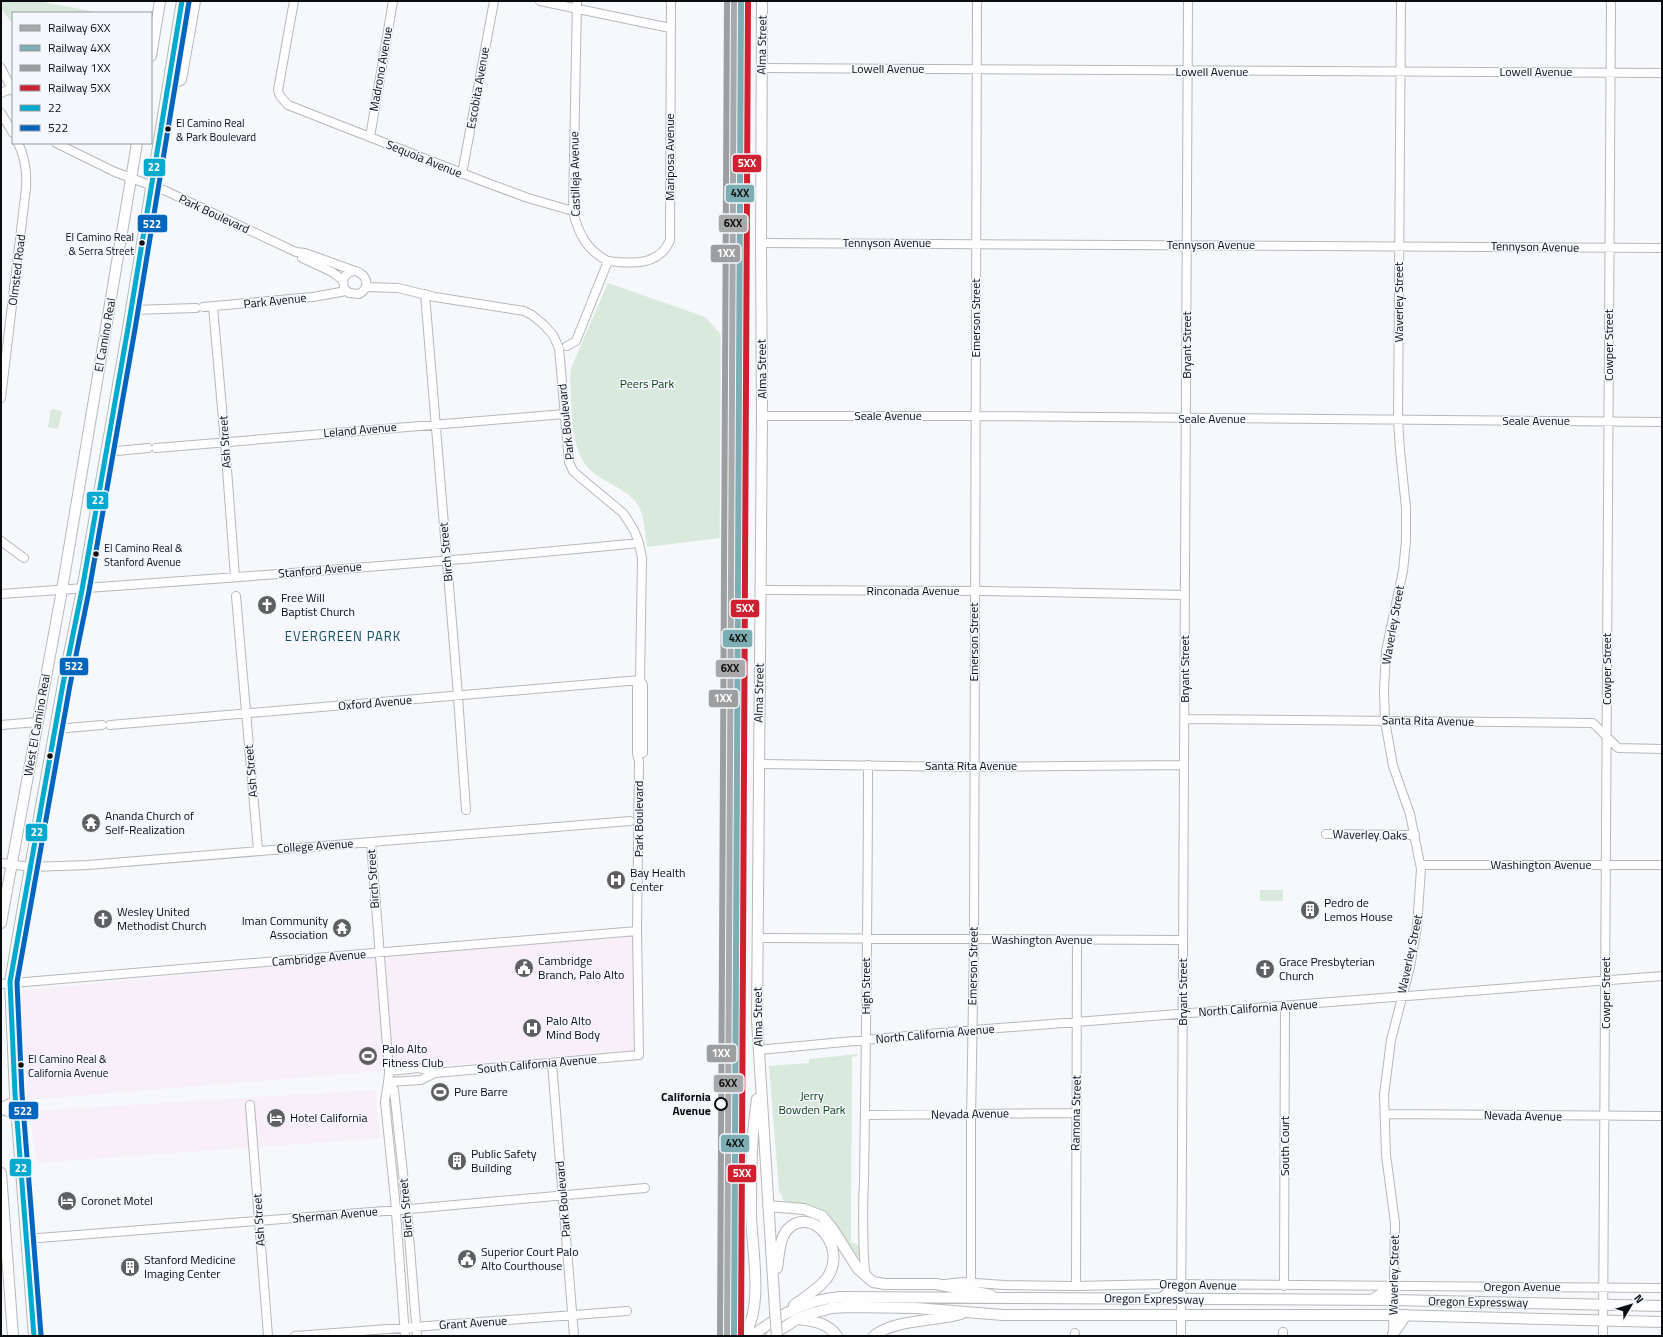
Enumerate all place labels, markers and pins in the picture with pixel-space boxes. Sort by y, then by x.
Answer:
place label: El Camino Real & Park Boulevard [176,115,256,145]
marker: El Camino Real & Park Boulevard [163,124,173,134]
place label: El Camino Real & Serra Street [65,229,134,259]
marker: El Camino Real & Serra Street [137,238,147,248]
place label: El Camino Real & Stanford Avenue [104,540,183,570]
marker: El Camino Real & Stanford Avenue [91,549,101,559]
place label: Free Will Baptist Church [281,588,355,621]
church icon: Free Will Baptist Church [256,594,278,616]
unlabelled marker [45,751,55,761]
place label: Ananda Church of Self-Realization [105,806,194,839]
temple icon: Ananda Church of Self-Realization [80,812,102,834]
place label: Bay Health Center [630,863,685,896]
hospital icon: Bay Health Center [605,869,627,891]
place label: Pedro de Lemos House [1324,893,1393,926]
building icon: Pedro de Lemos House [1299,899,1321,921]
place label: Wesley United Methodist Church [117,902,207,935]
church icon: Wesley United Methodist Church [92,908,114,930]
place label: Iman Community Association [242,911,328,944]
temple icon: Iman Community Association [331,917,353,939]
place label: Cambridge Branch, Palo Alto [538,951,624,984]
place label: Grace Presbyterian Church [1279,952,1375,985]
public building icon: Cambridge Branch, Palo Alto [513,957,535,979]
church icon: Grace Presbyterian Church [1254,958,1276,980]
place label: Palo Alto Mind Body [546,1011,600,1044]
hospital icon: Palo Alto Mind Body [521,1017,543,1039]
place label: Palo Alto Fitness Club [382,1039,443,1072]
sports icon: Palo Alto Fitness Club [357,1045,379,1067]
place label: El Camino Real & California Avenue [28,1051,109,1081]
marker: El Camino Real & California Avenue [16,1060,26,1070]
sports icon: Pure Barre [429,1081,451,1103]
place label: Pure Barre [454,1082,508,1101]
place label: California Avenue [661,1087,711,1120]
marker: California Avenue [714,1097,728,1111]
hotel icon: Hotel California [265,1107,287,1129]
place label: Hotel California [290,1108,367,1127]
place label: Public Safety Building [471,1144,537,1177]
building icon: Public Safety Building [446,1150,468,1172]
hotel icon: Coronet Motel [56,1190,78,1212]
place label: Coronet Motel [81,1191,153,1210]
place label: Superior Court Palo Alto Courthouse [481,1242,578,1275]
public building icon: Superior Court Palo Alto Courthouse [456,1248,478,1270]
place label: Stanford Medicine Imaging Center [144,1250,236,1283]
building icon: Stanford Medicine Imaging Center [119,1256,141,1278]

